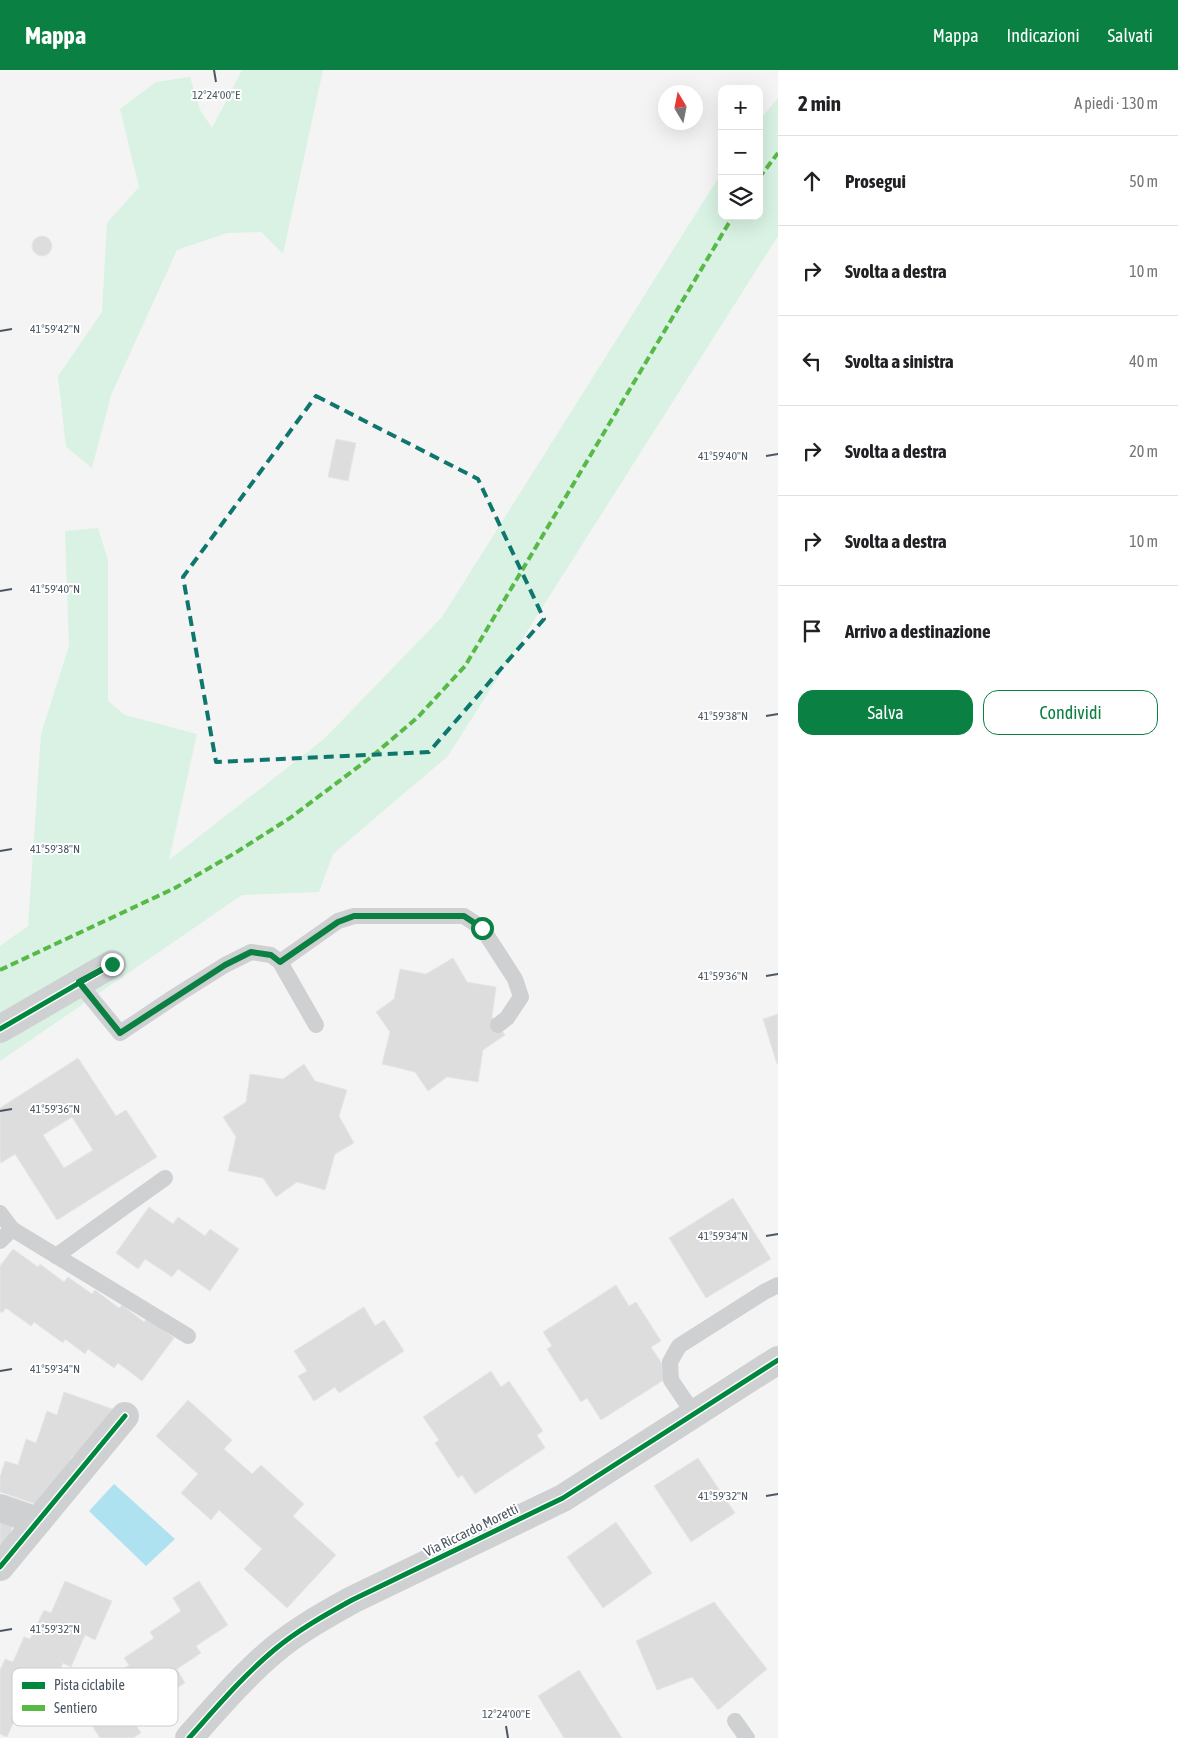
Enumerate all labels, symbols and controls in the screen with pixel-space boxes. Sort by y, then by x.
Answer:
text: Mappa [25,22,86,49]
text: Mappa [933,25,979,46]
text: Indicazioni [1007,25,1080,46]
text: Salvati [1108,25,1153,46]
north arrow [658,85,703,130]
map controls [718,85,763,220]
button: + [718,85,763,130]
text: 12°24'00"E [192,88,240,102]
text: 2 min [798,91,841,115]
text: A piedi · 130 m [1074,94,1158,112]
button: − [718,130,763,175]
icon: ahead [798,167,826,195]
text: Prosegui [845,170,906,192]
text: 50 m [1129,172,1158,190]
button: layers [718,175,763,220]
icon: right [798,257,826,285]
text: Svolta a destra [845,260,947,282]
text: 10 m [1129,262,1158,280]
text: 41°59'42"N [30,322,80,336]
icon: left [798,347,826,375]
text: Svolta a sinistra [845,350,954,372]
text: 40 m [1129,352,1158,370]
icon: right [798,437,826,465]
text: Svolta a destra [845,440,947,462]
text: 20 m [1129,442,1158,460]
text: 41°59'40"N [698,449,748,463]
icon: right [798,527,826,555]
text: Svolta a destra [845,530,947,552]
text: 10 m [1129,532,1158,550]
text: 41°59'40"N [30,582,80,596]
icon: arrive [798,617,826,645]
text: Arrivo a destinazione [845,620,991,642]
button: Salva [798,690,973,735]
button: Condividi [983,690,1158,735]
text: 41°59'38"N [698,709,748,723]
text: 41°59'38"N [30,842,80,856]
route start [471,917,494,940]
route end [101,953,124,976]
text: 41°59'36"N [698,969,748,983]
text: 41°59'36"N [30,1102,80,1116]
text: 41°59'34"N [698,1229,748,1243]
text: 41°59'34"N [30,1362,80,1376]
text: 41°59'32"N [698,1489,748,1503]
street label: Via Riccardo Moretti [421,1500,521,1560]
text: 41°59'32"N [30,1622,80,1636]
legend [12,1668,178,1726]
text: Pista ciclabile [54,1677,125,1693]
text: Sentiero [54,1700,97,1716]
text: 12°24'00"E [482,1707,530,1721]

